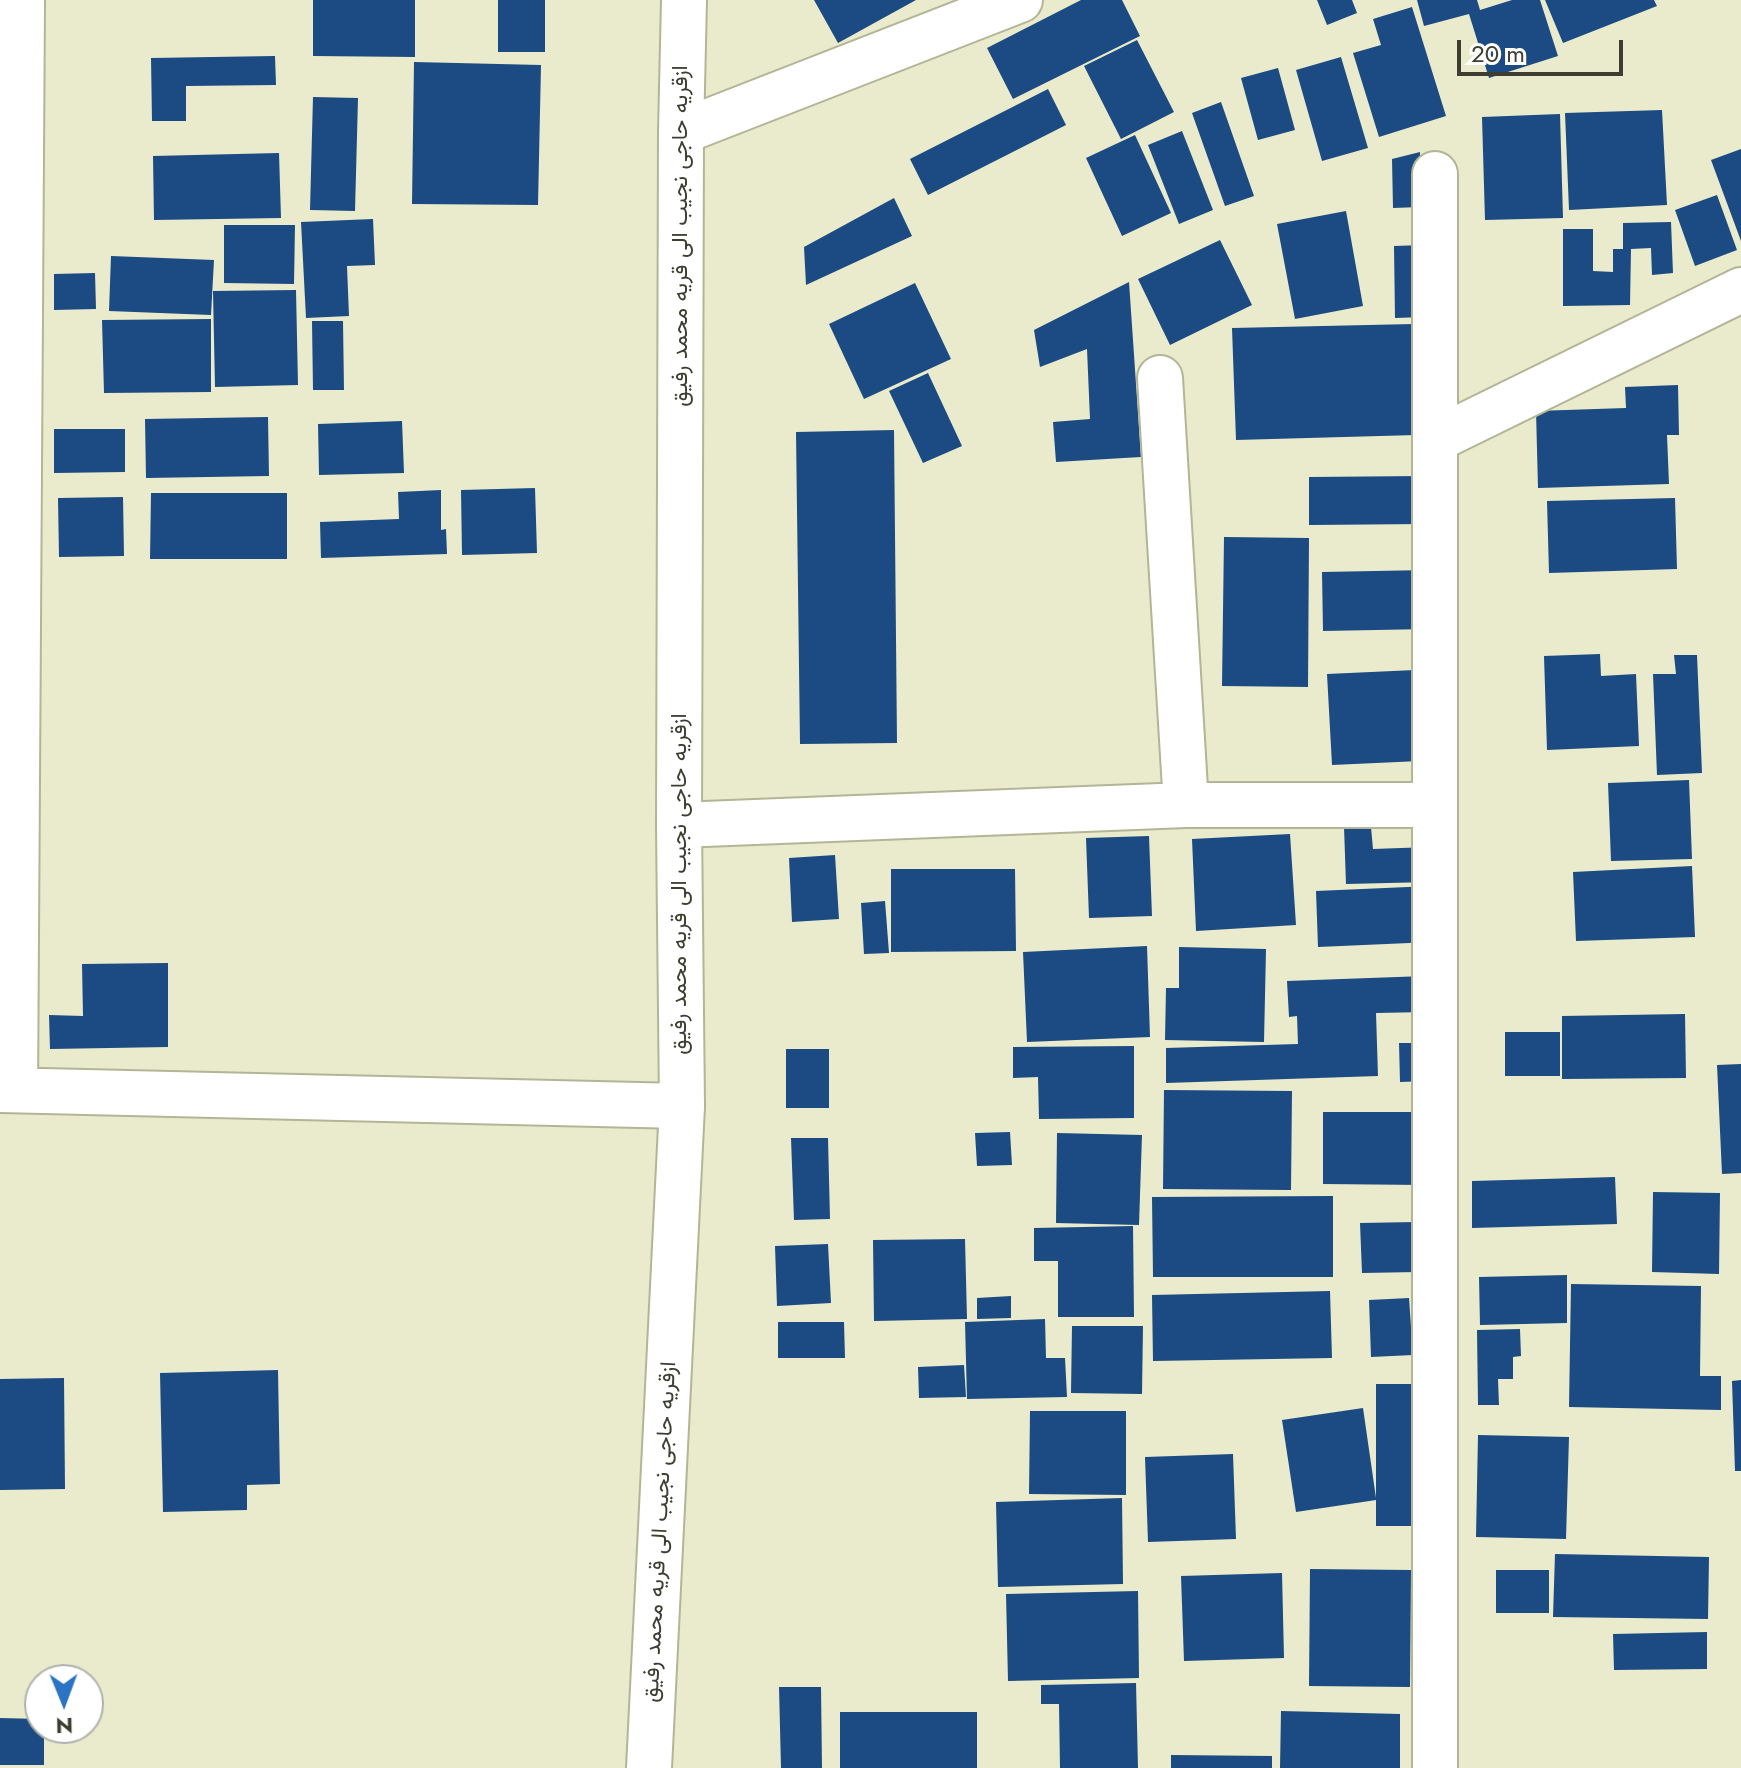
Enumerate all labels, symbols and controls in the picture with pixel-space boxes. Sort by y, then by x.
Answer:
scale bar [1461,24,1627,74]
text: 20 m [1471,36,1525,71]
street label: ازقریه حاجی نجیب الی قریه محمد رفیق [669,65,695,407]
street label: ازقریه حاجی نجیب الی قریه محمد رفیق [668,713,694,1055]
street label: ازقریه حاجی نجیب الی قریه محمد رفیق [639,1361,683,1703]
north arrow [24,1664,104,1744]
text: N [55,1710,73,1742]

